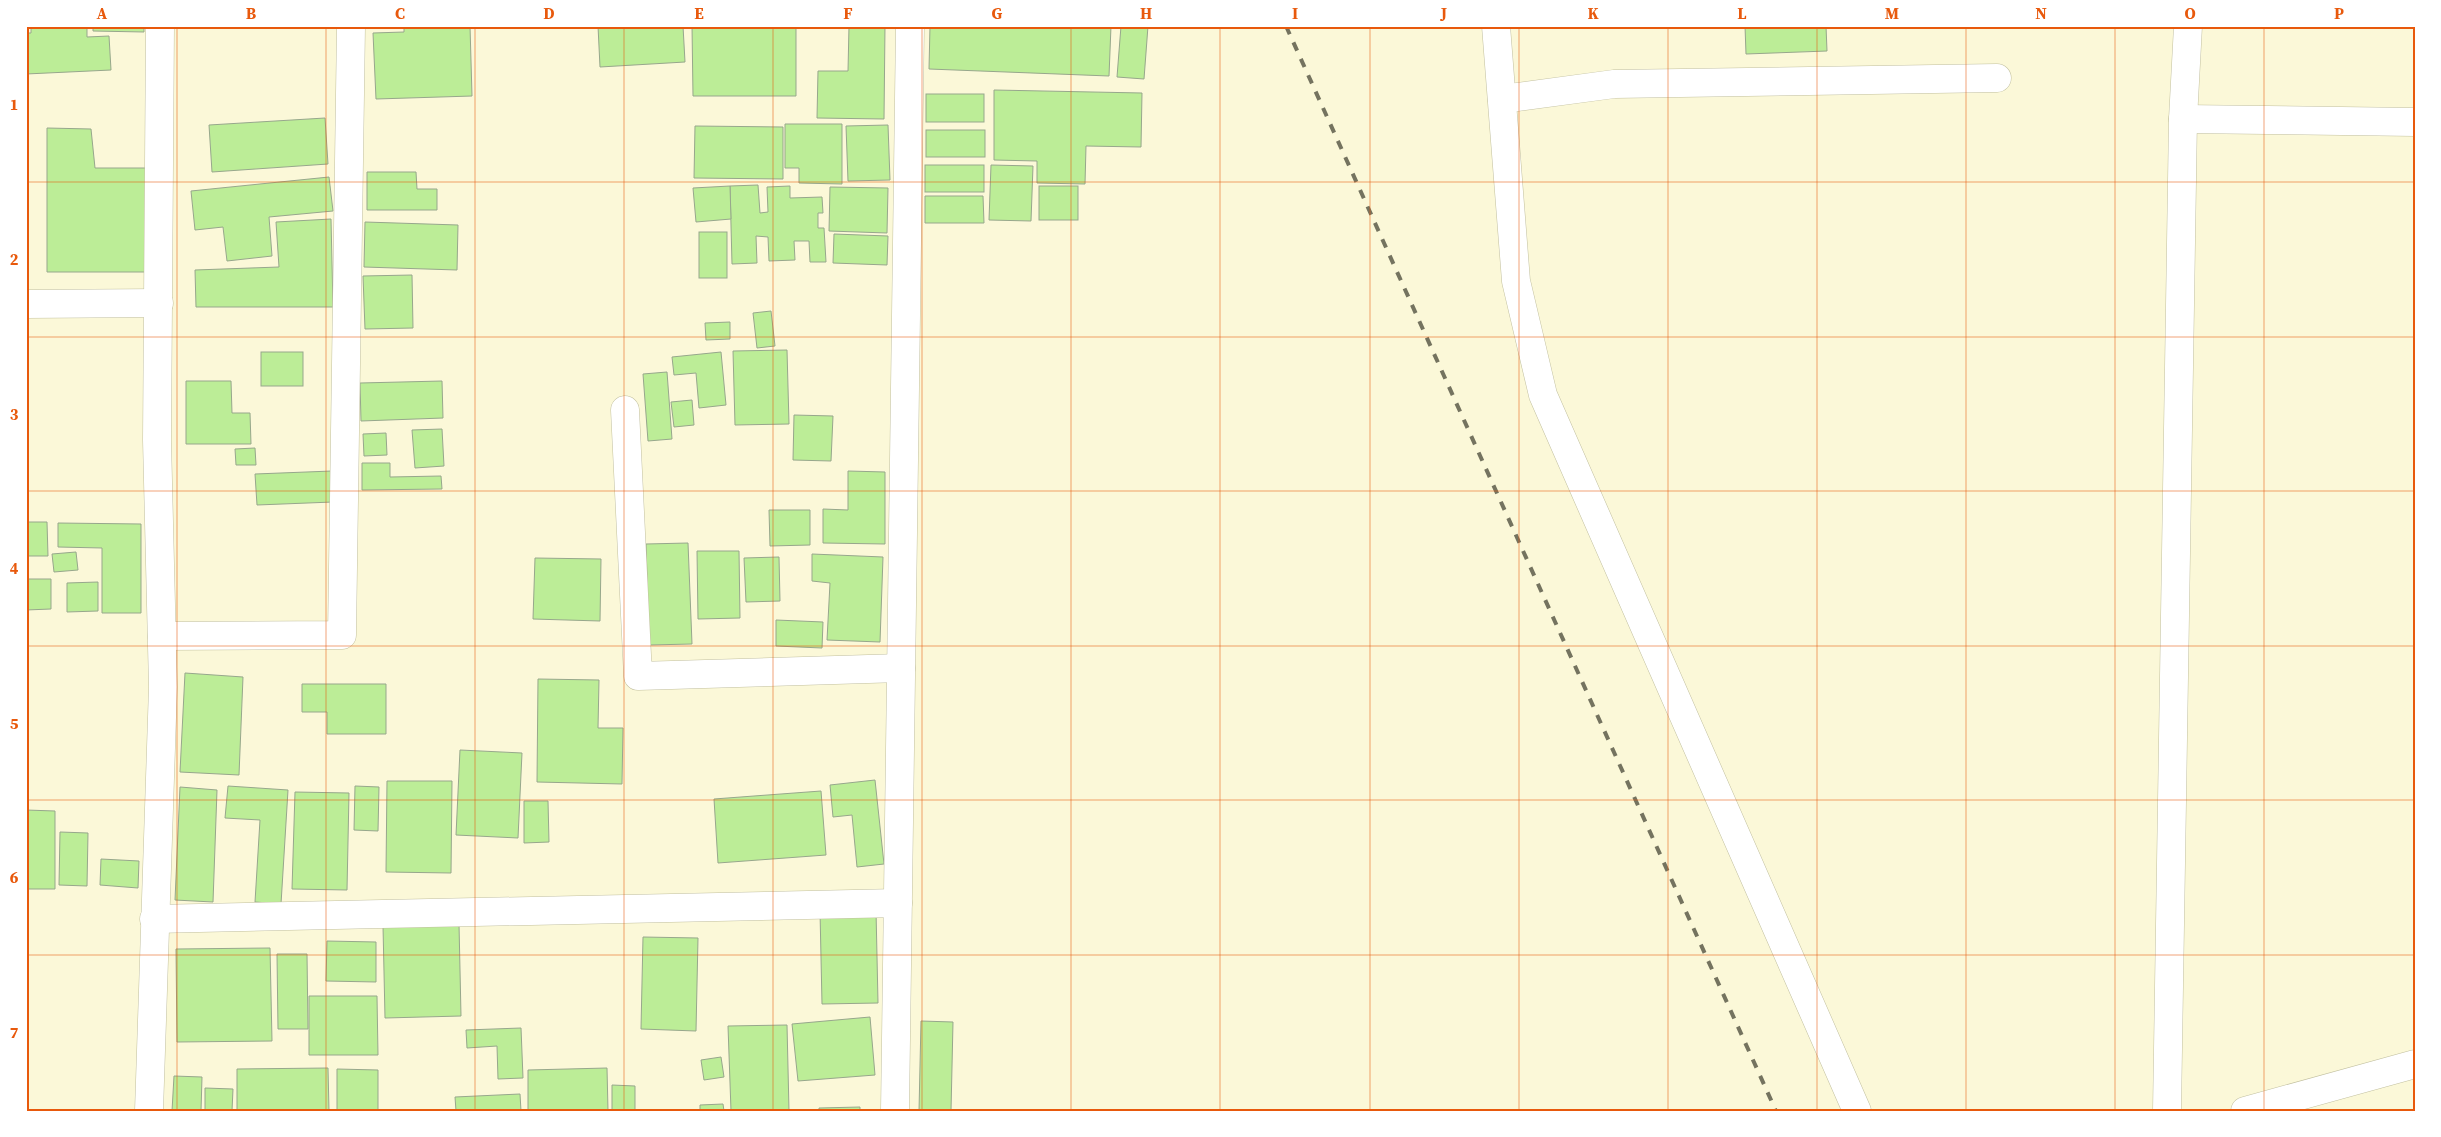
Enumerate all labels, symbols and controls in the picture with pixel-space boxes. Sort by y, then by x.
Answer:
text: A [97,2,108,24]
text: B [246,2,257,24]
text: C [395,2,405,24]
text: D [543,2,555,24]
text: E [694,2,704,24]
text: F [843,2,853,24]
text: G [992,2,1003,24]
text: H [1140,2,1152,24]
text: I [1292,2,1298,24]
text: J [1440,2,1447,24]
text: K [1587,2,1599,24]
text: L [1737,2,1747,24]
text: M [1885,2,1899,24]
text: N [2035,2,2047,24]
text: O [2184,2,2196,24]
text: P [2334,2,2344,24]
text: 1 [10,93,18,115]
text: 2 [10,248,19,270]
text: 3 [10,403,19,425]
text: 4 [10,557,19,579]
text: 5 [10,712,19,734]
text: 6 [10,866,19,888]
text: 7 [10,1021,19,1043]

